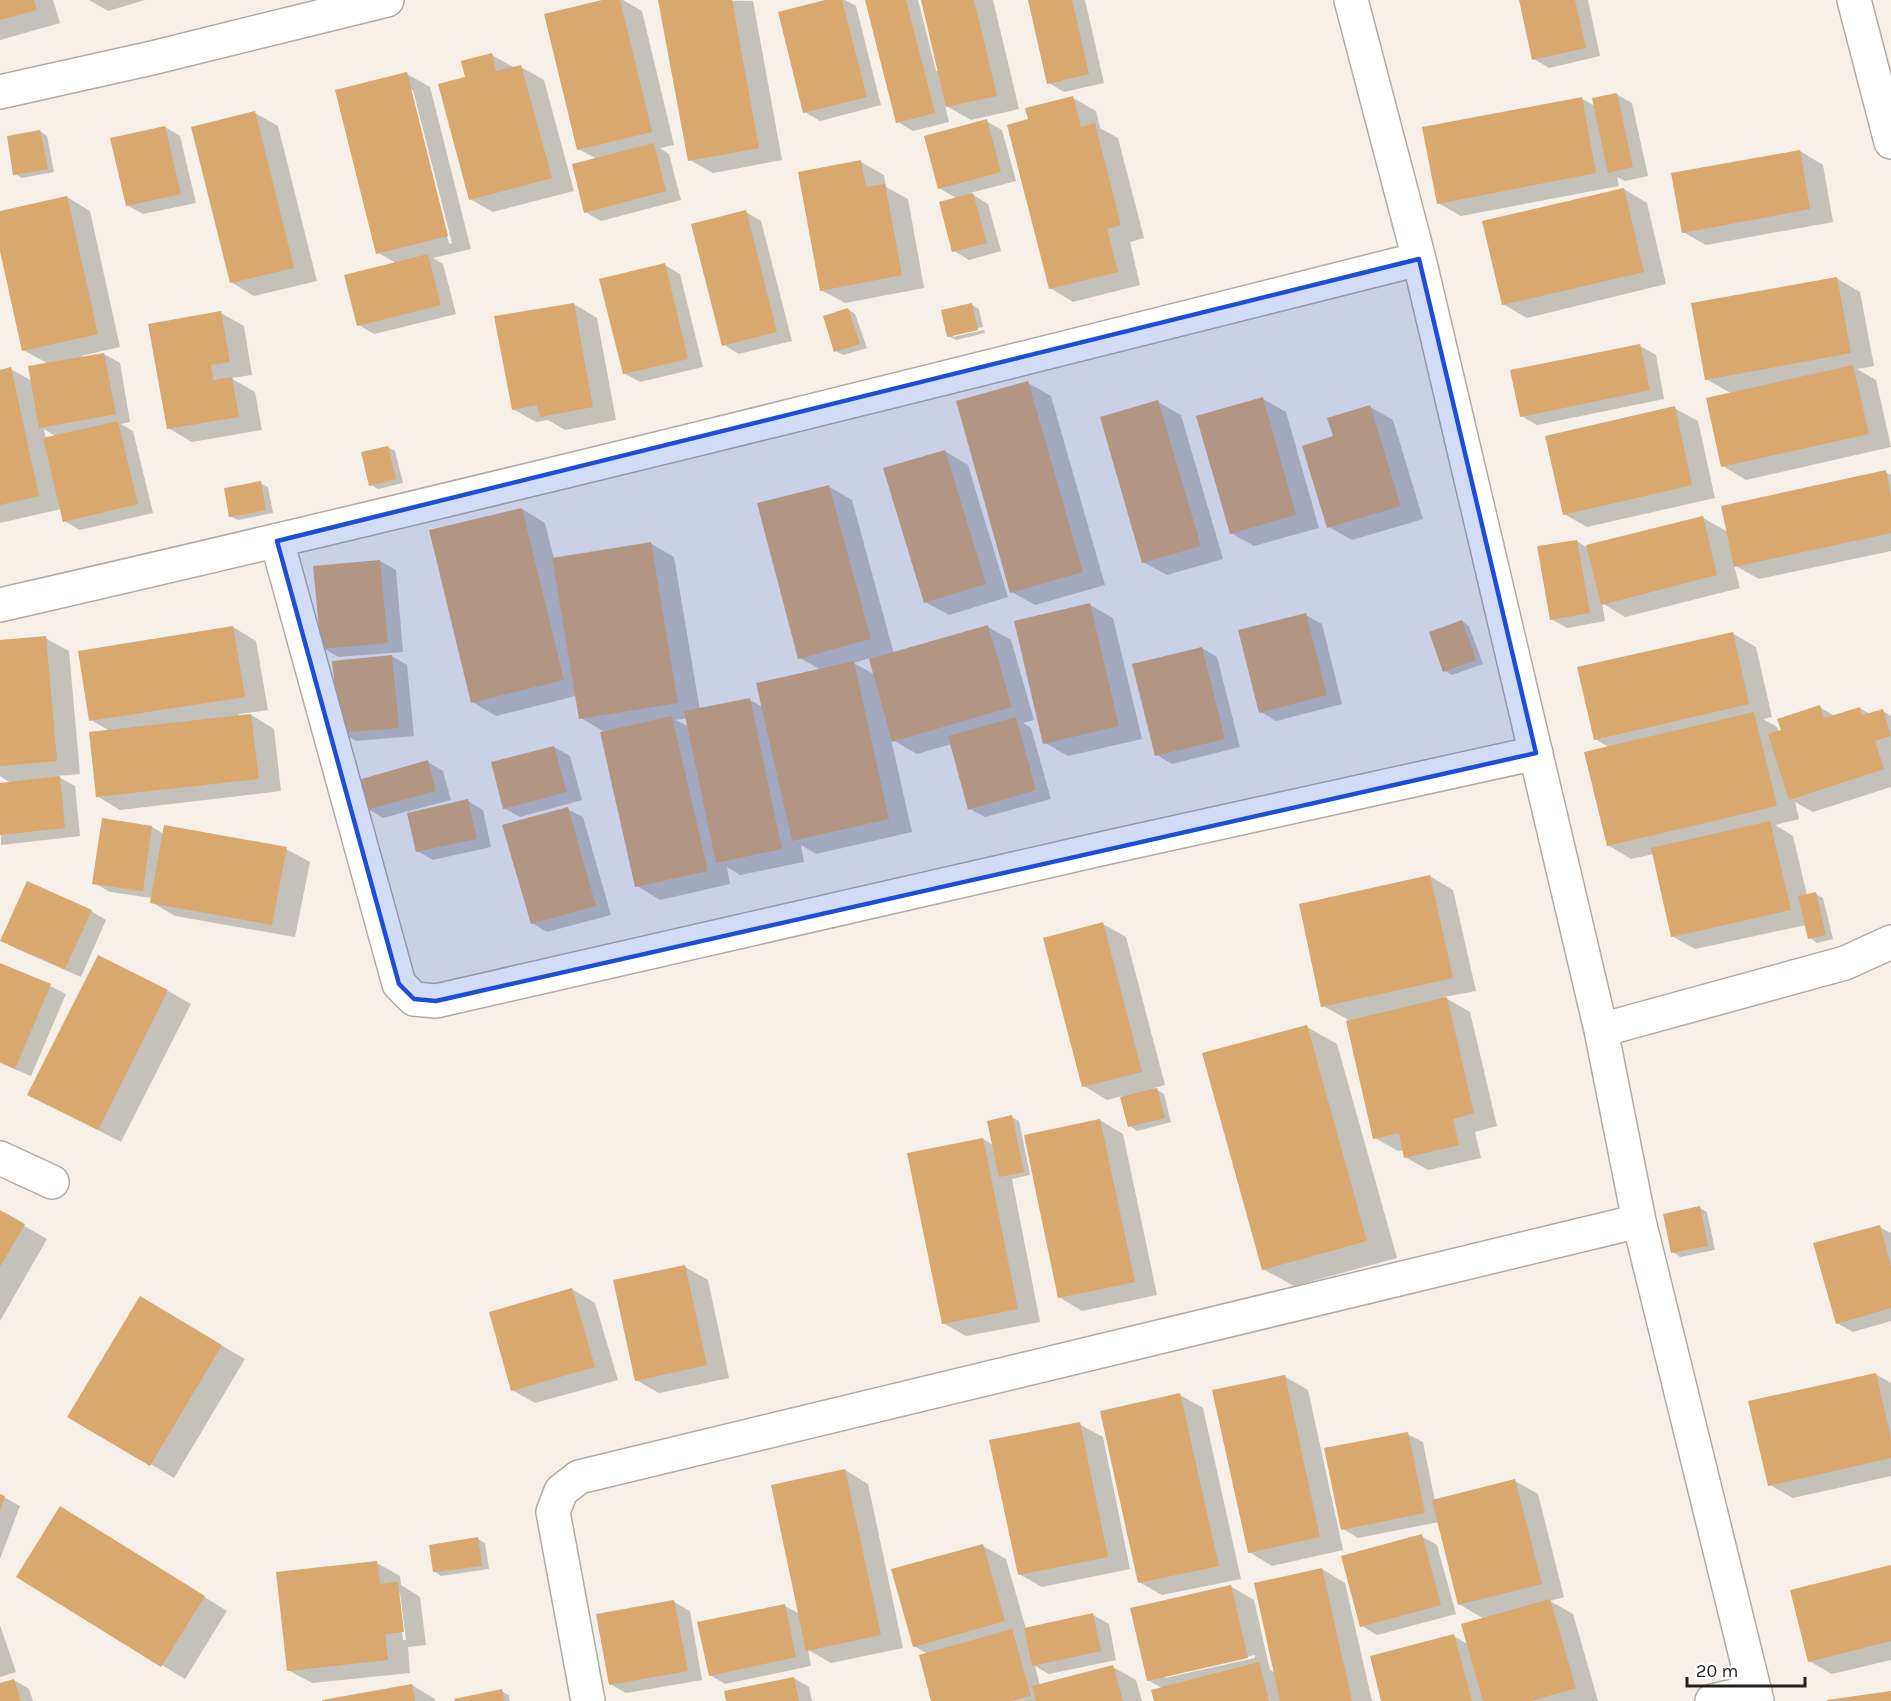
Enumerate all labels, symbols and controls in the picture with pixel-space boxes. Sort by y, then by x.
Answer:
scale bar [1687,1650,1806,1688]
text: 20 m [1696,1660,1738,1682]

